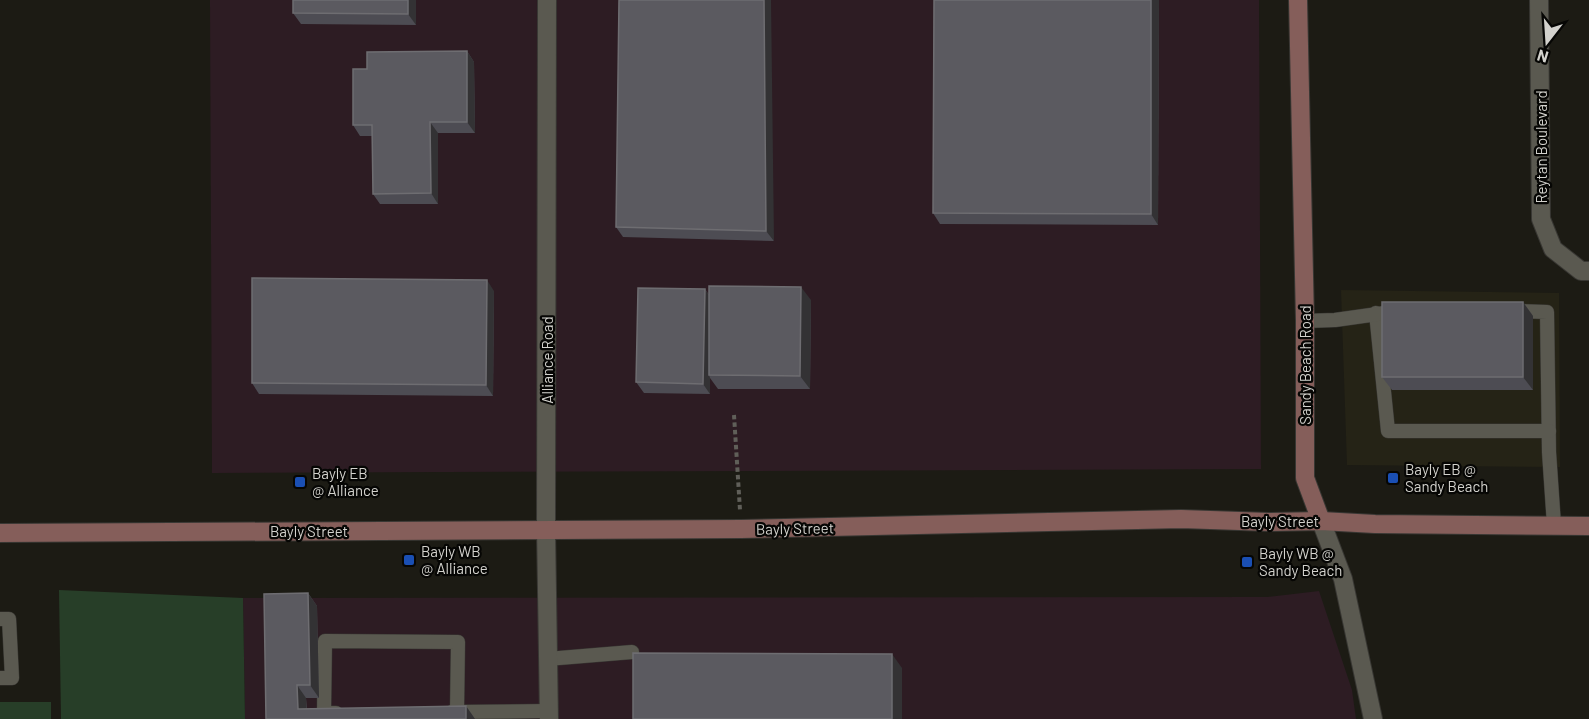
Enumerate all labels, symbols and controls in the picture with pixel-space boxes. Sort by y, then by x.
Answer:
north arrow [1517,12,1577,72]
text: N [1535,46,1550,67]
street label: Reytan Boulevard [1532,90,1550,204]
street label: Sandy Beach Road [1296,305,1314,425]
street label: Alliance Road [538,316,556,404]
place label: Bayly EB @ Sandy Beach [1405,460,1488,495]
place label: Bayly EB @ Alliance [312,464,379,499]
marker: Bayly EB @ Sandy Beach [1386,471,1400,485]
marker: Bayly EB @ Alliance [293,475,307,489]
street label: Bayly Street [1241,512,1319,530]
street label: Bayly Street [756,518,834,538]
street label: Bayly Street [270,522,348,540]
place label: Bayly WB @ Alliance [421,542,488,577]
place label: Bayly WB @ Sandy Beach [1259,544,1342,579]
marker: Bayly WB @ Alliance [402,553,416,567]
marker: Bayly WB @ Sandy Beach [1240,555,1254,569]

